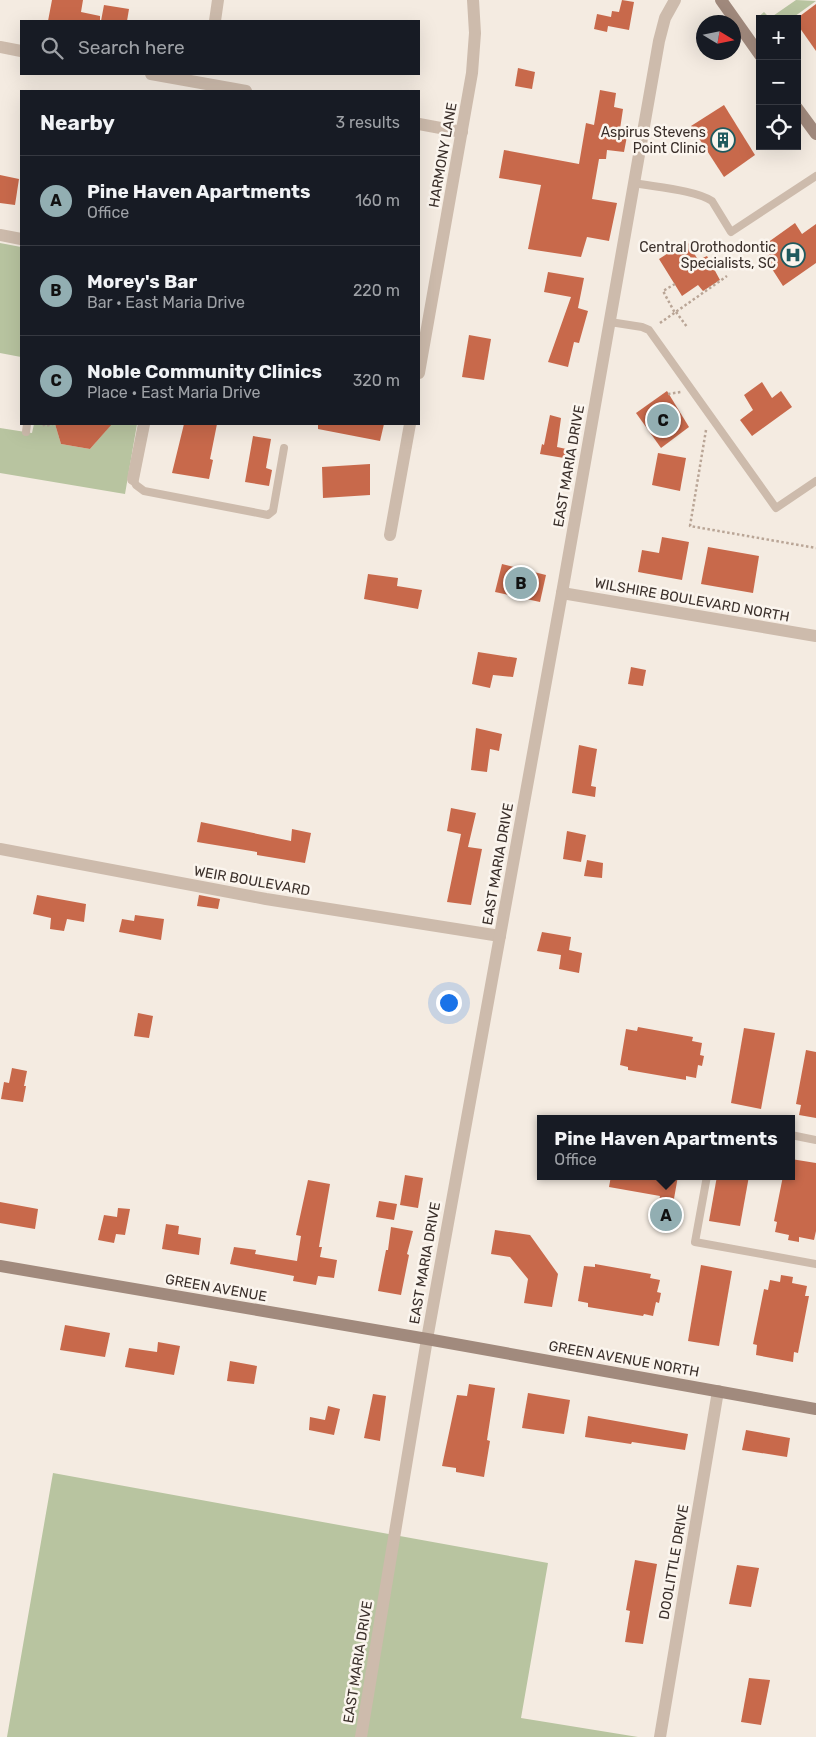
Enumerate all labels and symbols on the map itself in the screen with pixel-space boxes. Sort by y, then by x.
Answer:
north arrow [696,15,741,60]
street label: HARMONY LANE [425,101,461,209]
place label: Aspirus Stevens Point Clinic [601,124,706,157]
building icon: Aspirus Stevens Point Clinic [710,127,736,153]
place label: Central Orothodontic Specialists, SC [639,239,776,272]
hospital icon: Central Orothodontic Specialists, SC [780,242,806,268]
pin: C [647,401,679,439]
street label: EAST MARIA DRIVE [550,404,588,528]
pin: B [505,564,537,602]
street label: WILSHIRE BOULEVARD NORTH [593,574,791,626]
street label: EAST MARIA DRIVE [479,802,517,926]
street label: WEIR BOULEVARD [193,862,311,900]
your location [436,990,462,1016]
pin: A [650,1196,682,1234]
street label: EAST MARIA DRIVE [406,1201,444,1325]
street label: GREEN AVENUE [164,1271,268,1305]
street label: GREEN AVENUE NORTH [547,1337,701,1381]
street label: DOOLITTLE DRIVE [656,1503,692,1621]
street label: EAST MARIA DRIVE [340,1600,376,1724]

